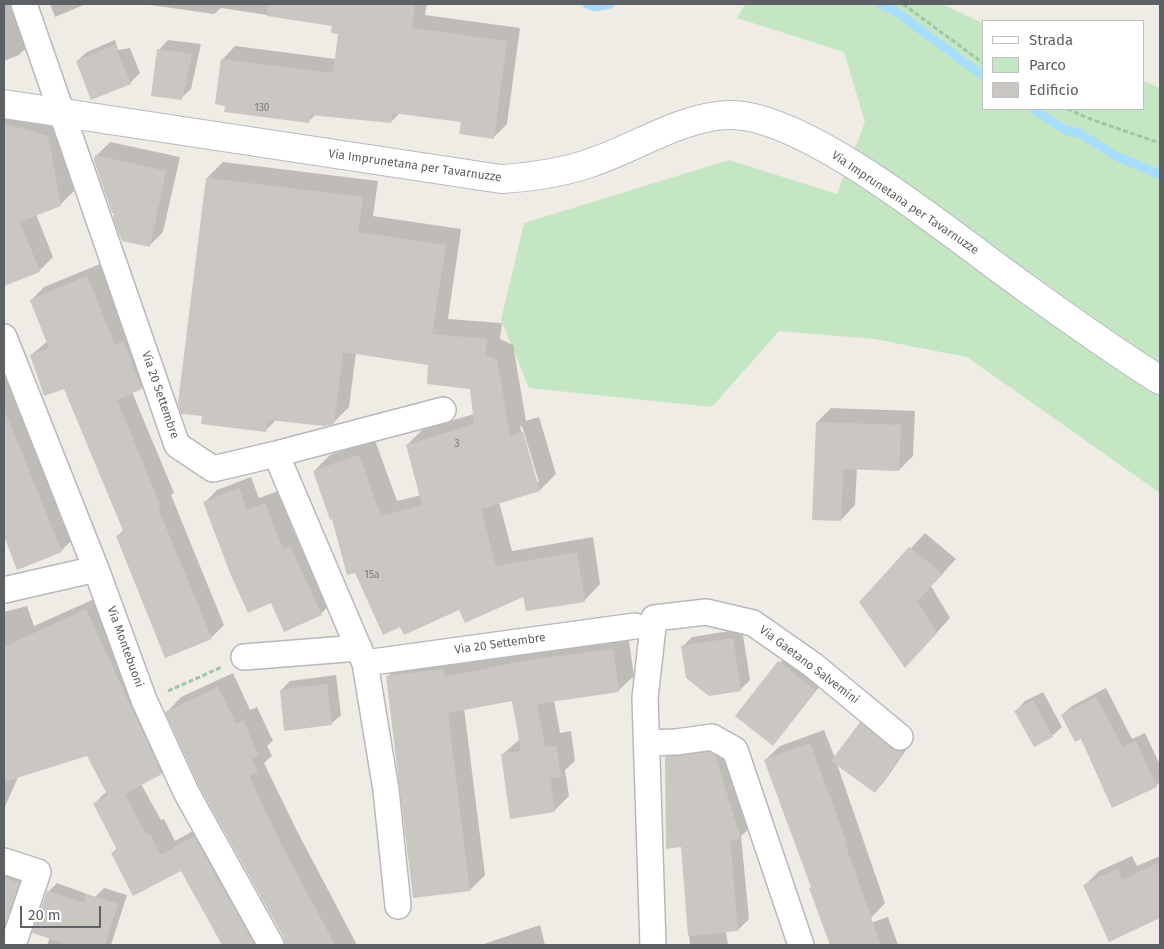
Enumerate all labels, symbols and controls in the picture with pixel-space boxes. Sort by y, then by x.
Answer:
legend [982,20,1144,110]
text: Strada [1029,31,1073,49]
text: Parco [1029,56,1066,74]
text: Edificio [1029,81,1079,99]
house number: 130 [255,102,269,114]
street label: Via Imprunetana per Tavarnuzze [328,147,502,185]
street label: Via Imprunetana per Tavarnuzze [829,148,981,258]
street label: Via 20 Settembre [138,349,182,441]
house number: 3 [455,438,459,450]
house number: 15a [365,569,379,581]
street label: Via Montebuoni [104,604,146,690]
street label: Via Gaetano Salvemini [756,623,862,707]
street label: Via 20 Settembre [453,630,547,658]
scale bar [22,896,104,928]
text: 20 m [28,906,61,924]

